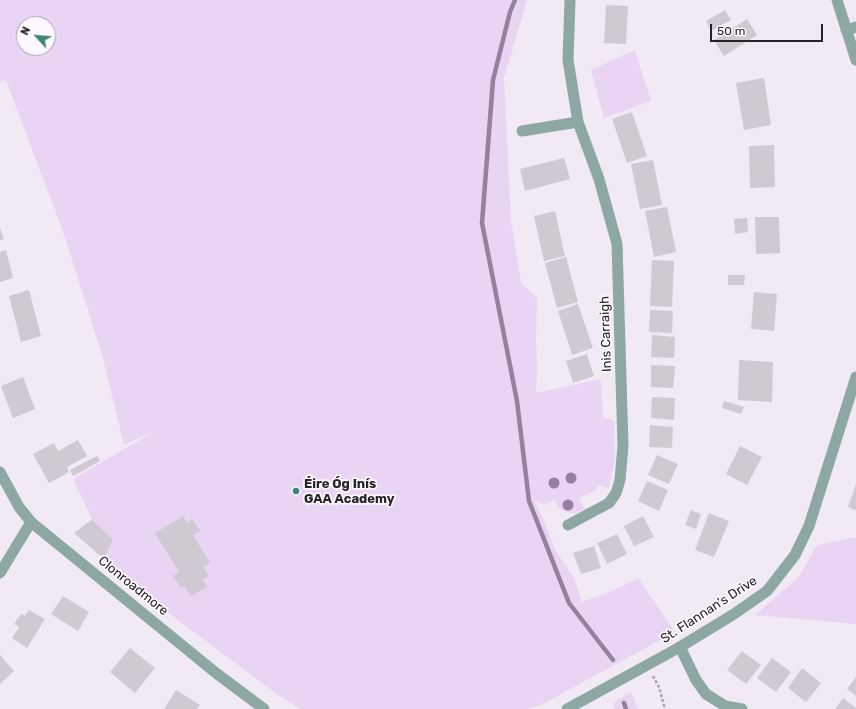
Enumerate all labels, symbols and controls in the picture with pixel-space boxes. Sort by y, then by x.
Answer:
north arrow [16,16,56,56]
scale bar [712,16,825,42]
text: 50 m [717,24,745,38]
text: N [18,25,33,37]
street label: Inis Carraigh [597,296,615,372]
place label: Éire Óg Inís GAA Academy [304,476,394,507]
marker: Éire Óg Inís GAA Academy [291,486,301,496]
street label: Clonroadmore [95,553,171,619]
street label: St. Flannan's Drive [658,573,760,647]

